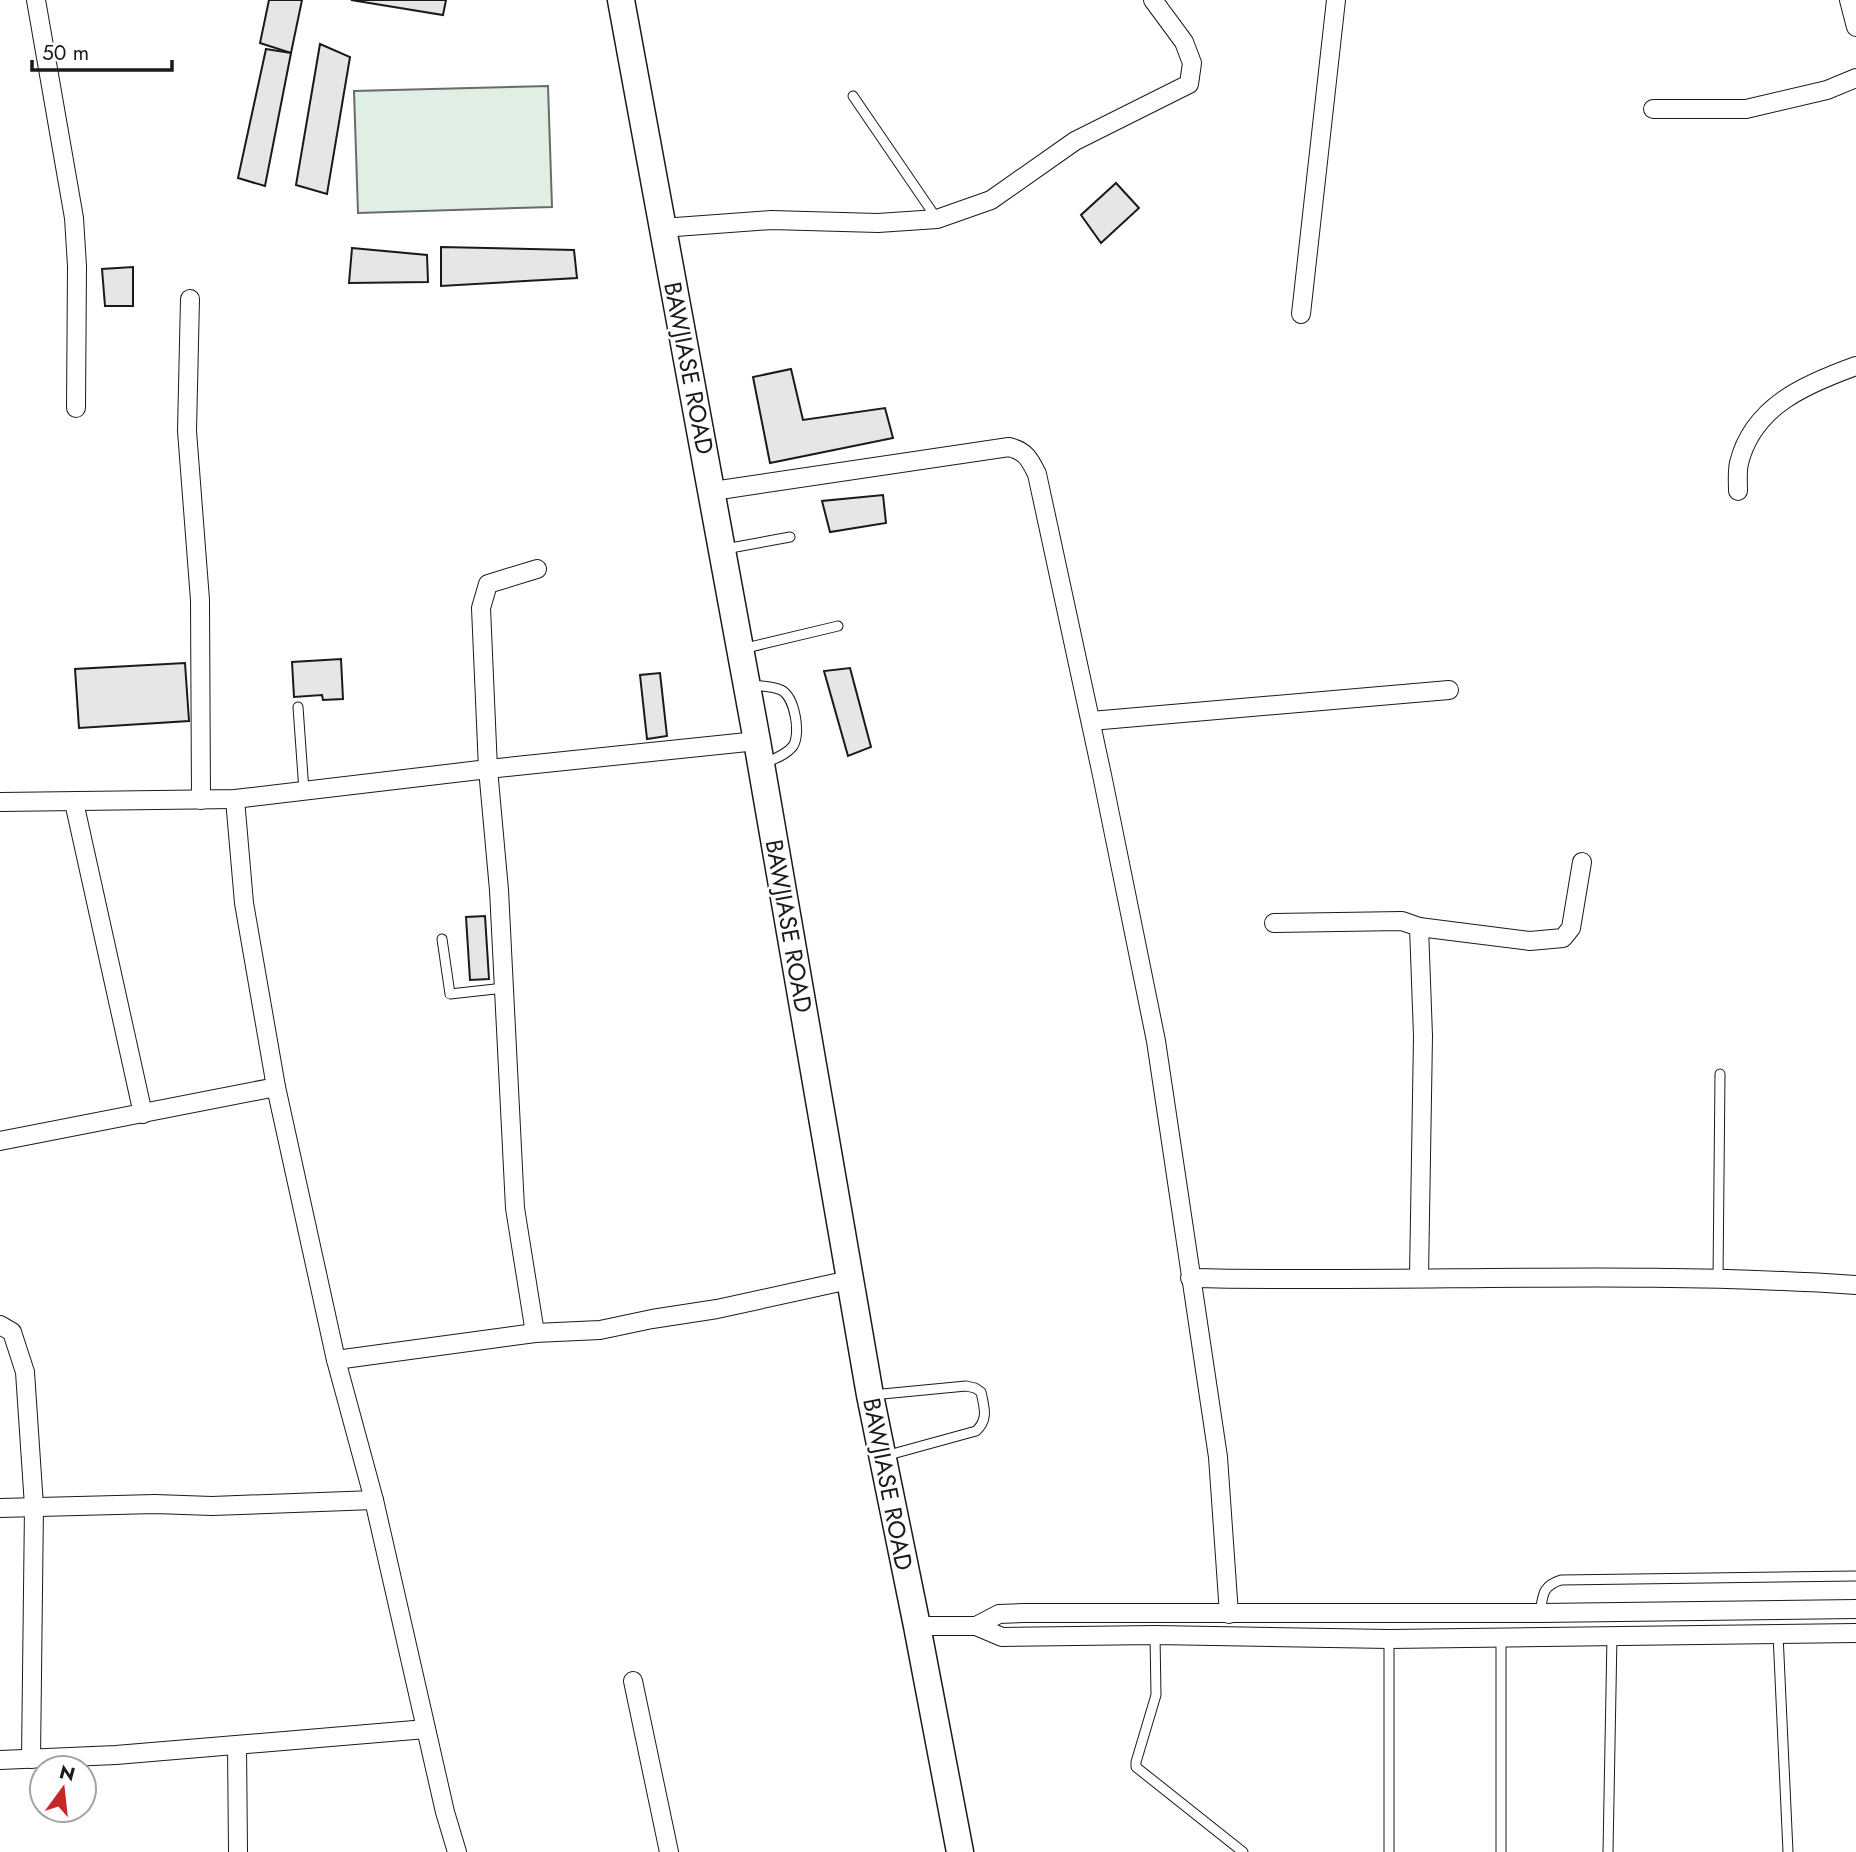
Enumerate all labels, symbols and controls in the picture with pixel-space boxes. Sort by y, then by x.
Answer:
scale bar [32,28,172,72]
text: 50 m [42,38,89,68]
street label: BAWJIASE ROAD [655,279,723,457]
street label: BAWJIASE ROAD [757,837,821,1015]
street label: BAWJIASE ROAD [854,1395,922,1573]
north arrow [28,1754,98,1824]
text: N [56,1758,78,1788]

